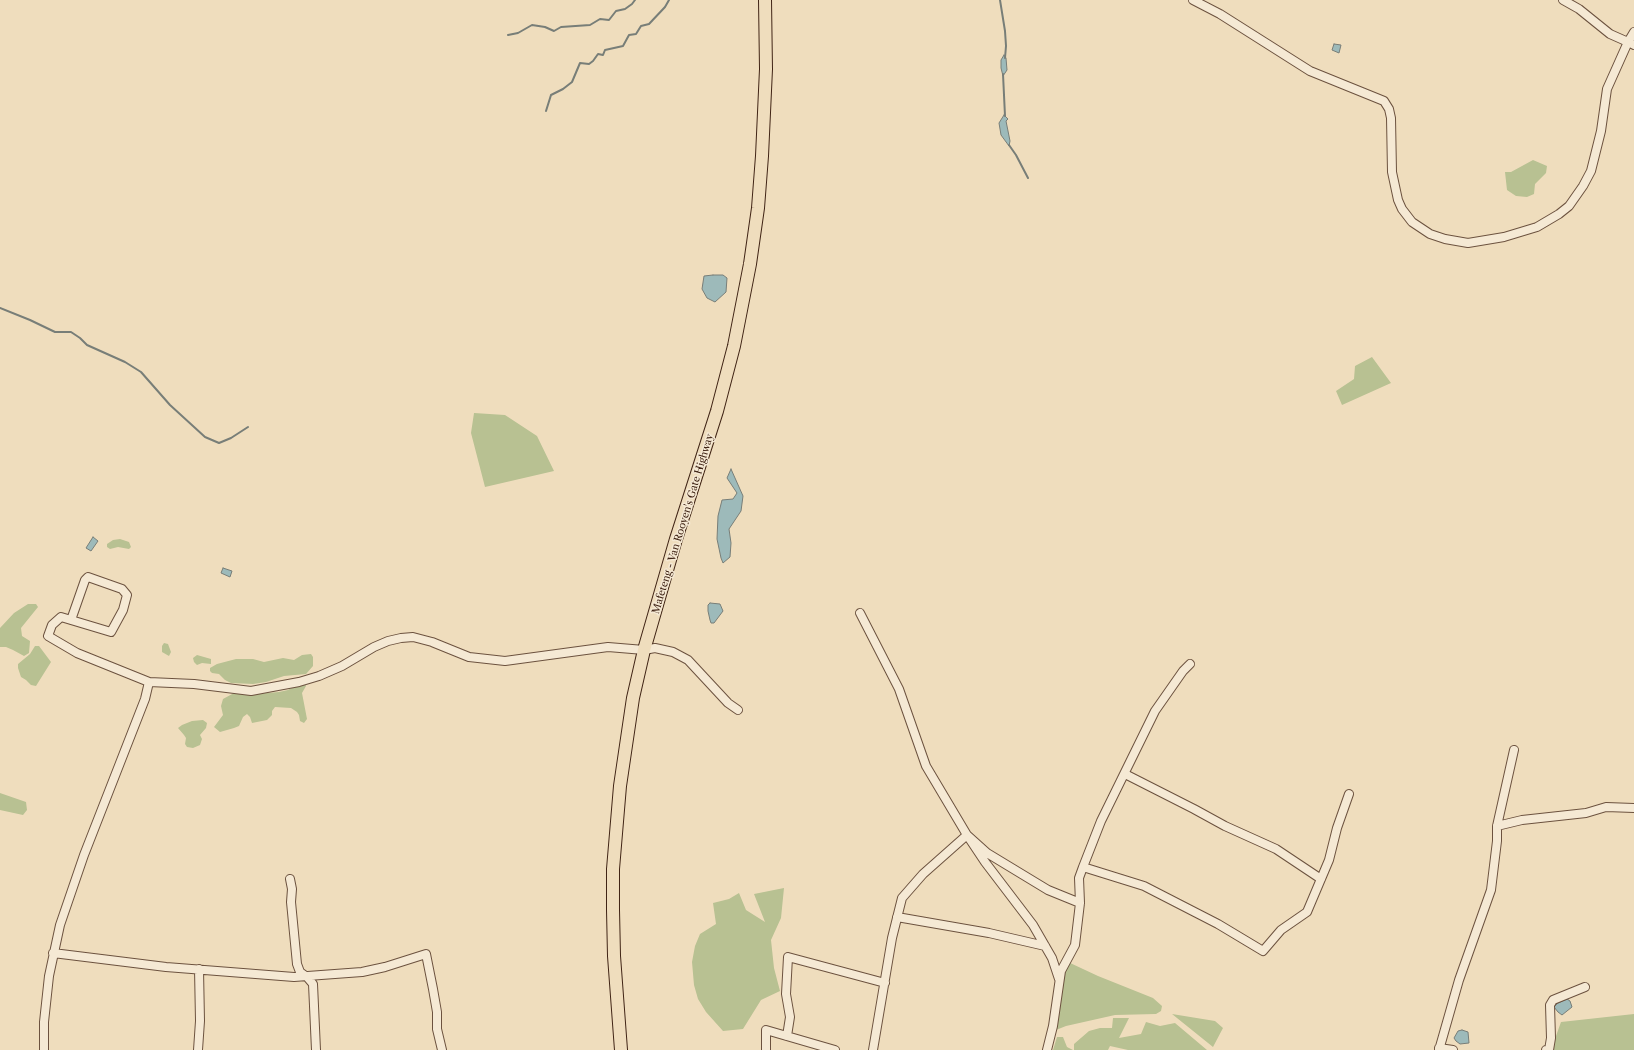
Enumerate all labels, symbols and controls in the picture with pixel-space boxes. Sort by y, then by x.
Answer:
street label: Mafeteng - Van Rooyen's Gate Highway [650,433,716,615]

